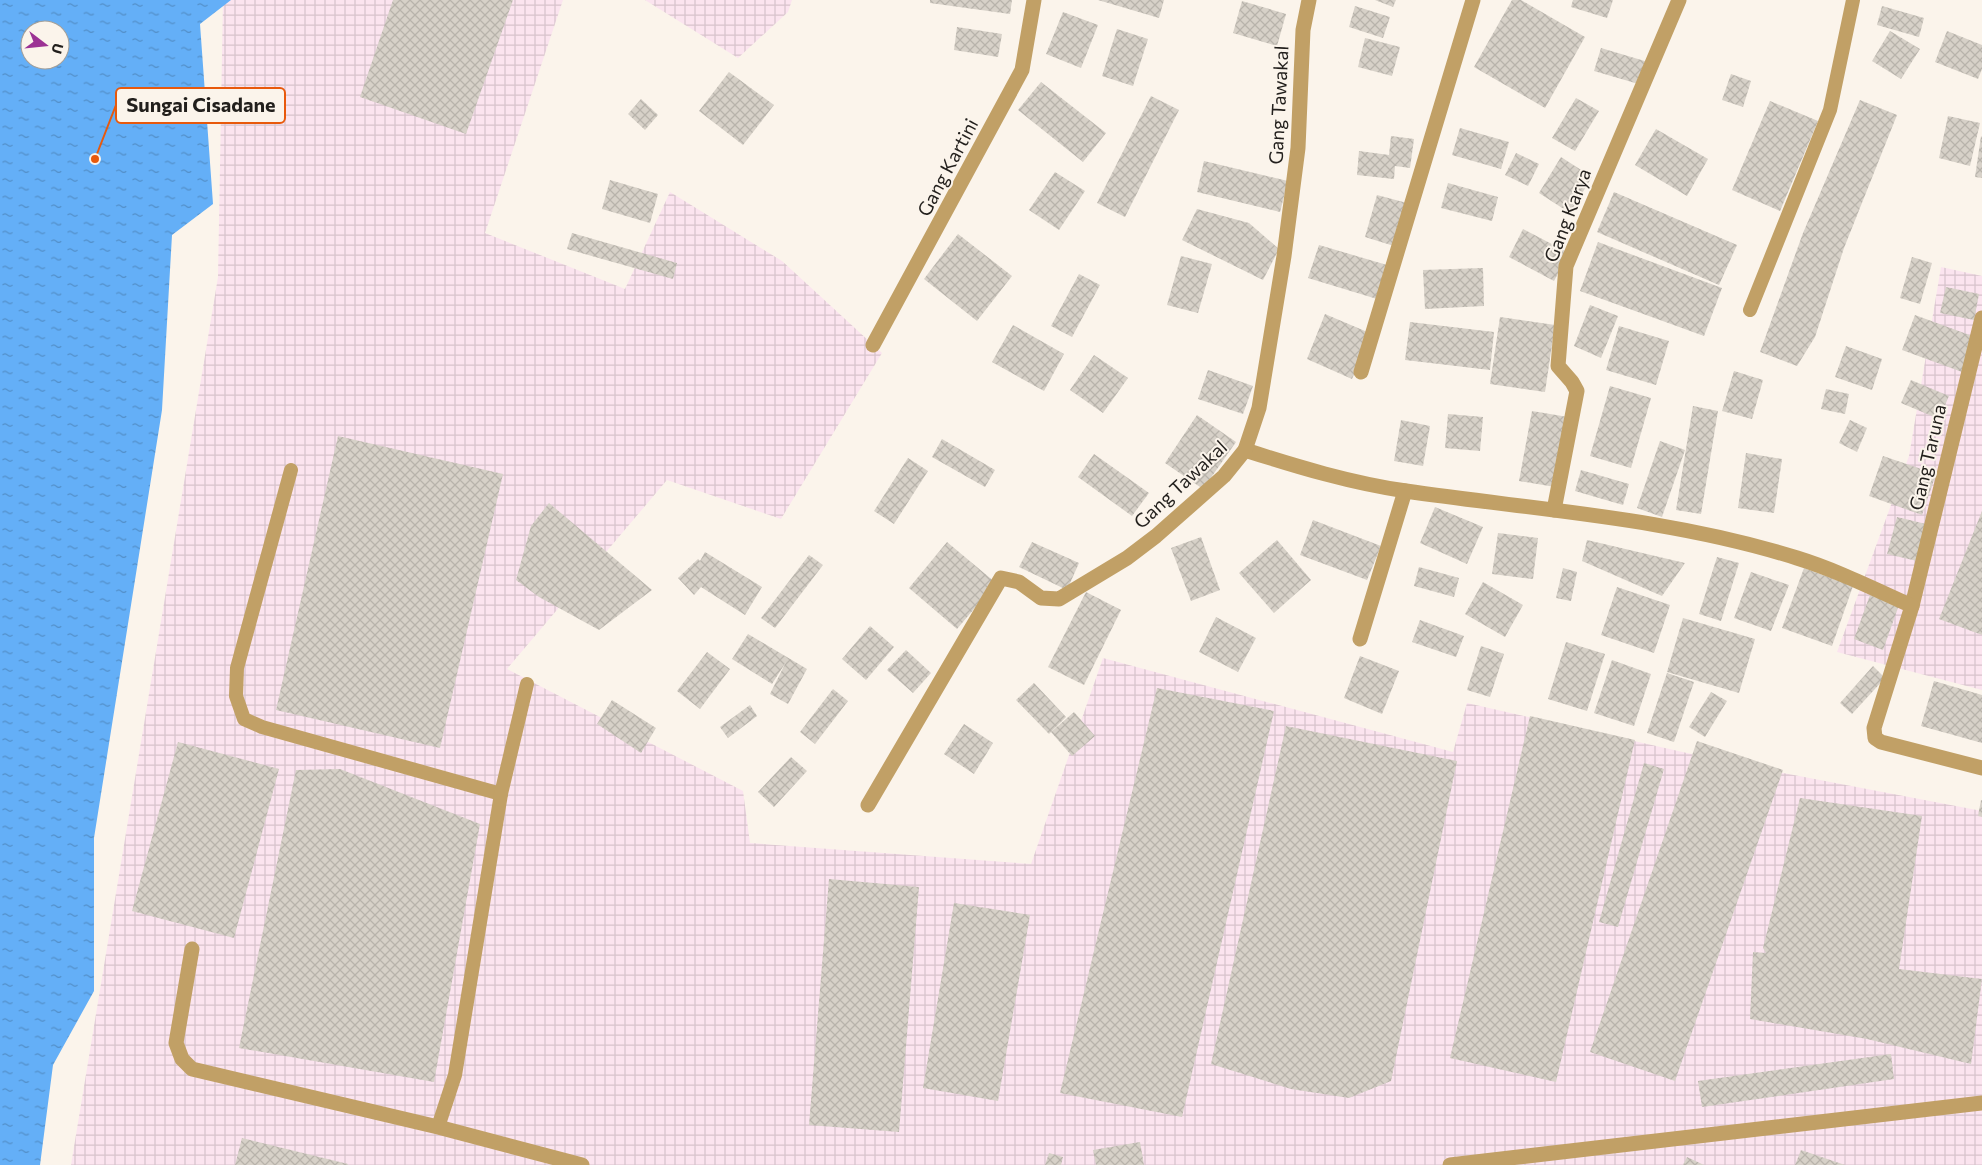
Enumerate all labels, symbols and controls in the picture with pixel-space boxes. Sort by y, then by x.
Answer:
north arrow [20,20,70,70]
text: U [48,41,68,56]
street label: Gang Tawakal [1263,45,1293,165]
callout: Sungai Cisadane [116,88,285,123]
text: Sungai Cisadane [126,92,276,116]
street label: Gang Kartini [912,114,982,220]
street label: Gang Karya [1539,165,1595,265]
street label: Gang Taruna [1904,402,1950,512]
street label: Gang Tawakal [1129,435,1231,533]

